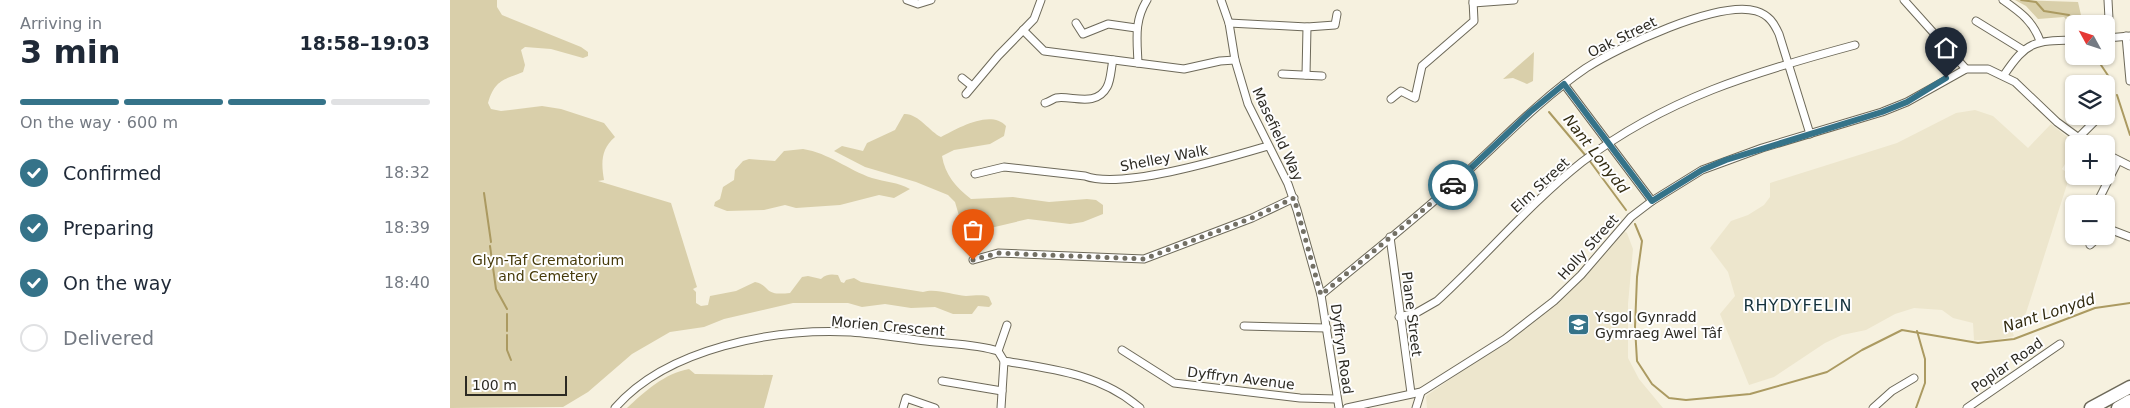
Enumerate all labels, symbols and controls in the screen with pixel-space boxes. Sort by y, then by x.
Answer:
street label: Oak Street [1585,13,1660,61]
text: Arriving in [20,14,102,33]
north arrow [2065,15,2115,65]
map controls [2065,15,2115,245]
pin [1925,27,1967,78]
text: 18:58–19:03 [300,32,430,54]
text: 3 min [20,33,121,71]
icon: home [1932,34,1960,62]
button: layers [2065,75,2115,125]
street label: Masefield Way [1249,85,1307,183]
water label: Nant Lonydd [1560,111,1633,198]
text: On the way · 600 m [20,113,178,132]
button: + [2065,135,2115,185]
street label: Shelley Walk [1119,141,1210,174]
street label: Elm Street [1508,154,1573,216]
icon: check [20,159,48,187]
courier [1428,160,1478,210]
text: Confirmed [63,162,162,184]
text: 18:32 [384,163,430,182]
icon: car [1439,171,1467,199]
button: − [2065,195,2115,245]
pin [952,209,994,260]
street label: Holly Street [1555,211,1622,283]
icon: check [20,214,48,242]
icon: bag [959,216,987,244]
text: Preparing [63,217,154,239]
text: 18:39 [384,218,430,237]
park label: Glyn-Taf Crematorium and Cemetery [472,252,624,284]
icon: check [20,269,48,297]
street label: Plane Street [1399,271,1425,358]
text: On the way [63,272,172,294]
text: 18:40 [384,273,430,292]
water label: Nant Lonydd [2001,290,2098,336]
district label: RHYDYFELIN [1743,296,1853,315]
street label: Dyffryn Road [1328,303,1356,395]
place label: Ysgol Gynradd Gymraeg Awel Tâf [1594,309,1723,341]
street label: Morien Crescent [831,313,946,339]
school or university icon: Ysgol Gynradd Gymraeg Awel Tâf [1567,313,1591,337]
text: Delivered [63,327,154,349]
street label: Poplar Road [1968,335,2046,395]
street label: Dyffryn Avenue [1186,363,1296,393]
scale bar [465,373,568,396]
text: 100 m [472,377,517,393]

